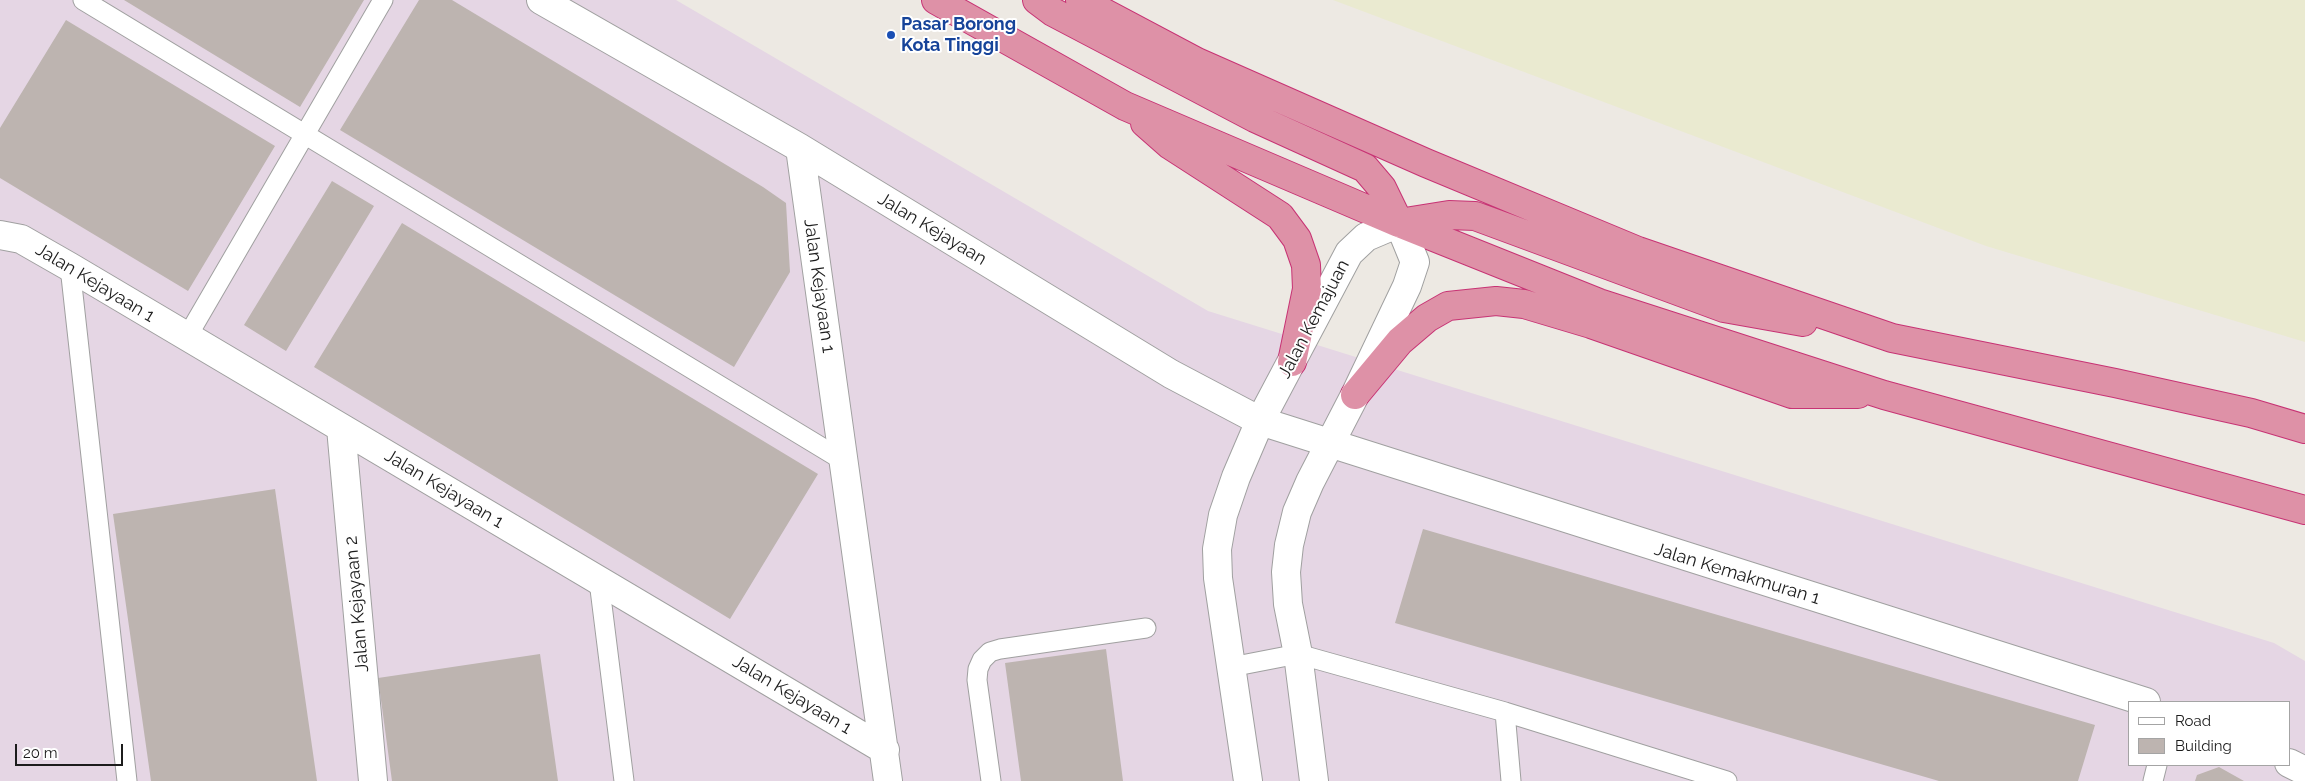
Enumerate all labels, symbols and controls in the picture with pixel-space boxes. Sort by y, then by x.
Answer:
place label: Pasar Borong Kota Tinggi [901,14,1016,56]
marker: Pasar Borong Kota Tinggi [885,29,897,41]
street label: Jalan Kejayaan [874,188,990,270]
street label: Jalan Kejayaan 1 [799,218,839,354]
street label: Jalan Kejayaan 1 [32,239,158,327]
street label: Jalan Kemajuan [1274,256,1354,382]
street label: Jalan Kejayaan 1 [381,445,507,533]
street label: Jalan Kejayaan 2 [340,535,374,673]
street label: Jalan Kemakmuran 1 [1652,539,1822,609]
street label: Jalan Kejayaan 1 [729,651,855,739]
legend [2128,701,2290,766]
text: Road [2175,712,2211,730]
scale bar [18,734,125,766]
text: Building [2175,737,2232,755]
text: 20 m [23,744,58,762]

